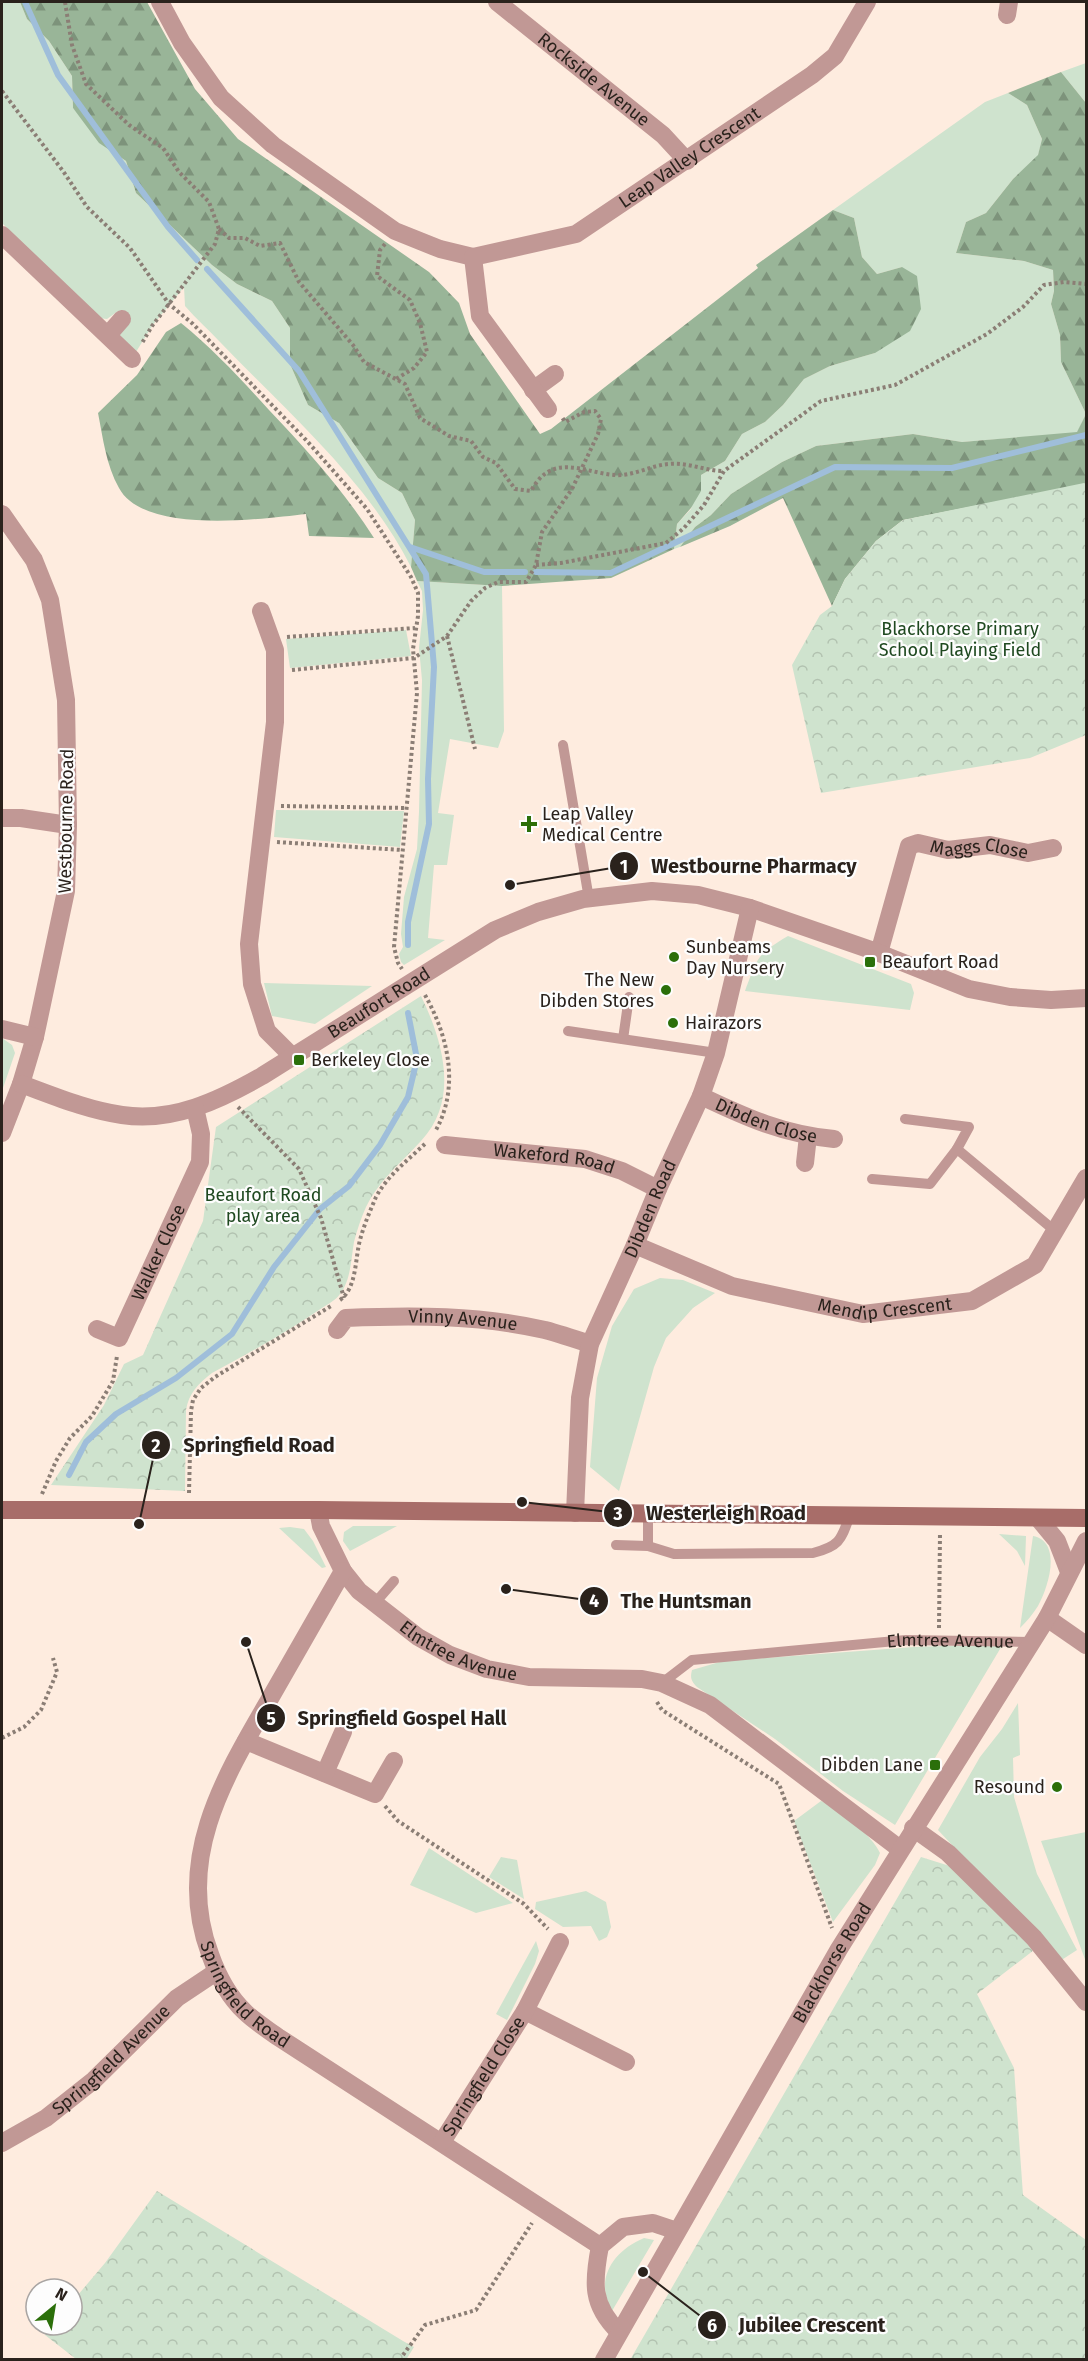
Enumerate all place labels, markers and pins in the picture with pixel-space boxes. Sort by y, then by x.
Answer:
place label: Leap Valley Medical Centre [542,803,663,846]
marker: Leap Valley Medical Centre [520,815,538,833]
callout: Westbourne Pharmacy [609,847,868,885]
place label: Sunbeams Day Nursery [686,936,784,979]
marker: Sunbeams Day Nursery [667,950,681,964]
place label: Beaufort Road [882,951,999,973]
marker: Beaufort Road [863,955,877,969]
place label: The New Dibden Stores [540,969,654,1012]
marker: The New Dibden Stores [659,983,673,997]
place label: Hairazors [685,1012,762,1034]
marker: Hairazors [666,1016,680,1030]
place label: Berkeley Close [311,1049,430,1071]
marker: Berkeley Close [292,1053,306,1067]
callout: Springfield Road [141,1426,347,1464]
callout: Westerleigh Road [603,1494,818,1532]
callout: The Huntsman [579,1582,764,1620]
callout: Springfield Gospel Hall [256,1699,519,1737]
place label: Dibden Lane [821,1754,923,1776]
marker: Dibden Lane [928,1758,942,1772]
place label: Resound [974,1776,1045,1798]
marker: Resound [1050,1780,1064,1794]
callout: Jubilee Crescent [697,2306,898,2344]

